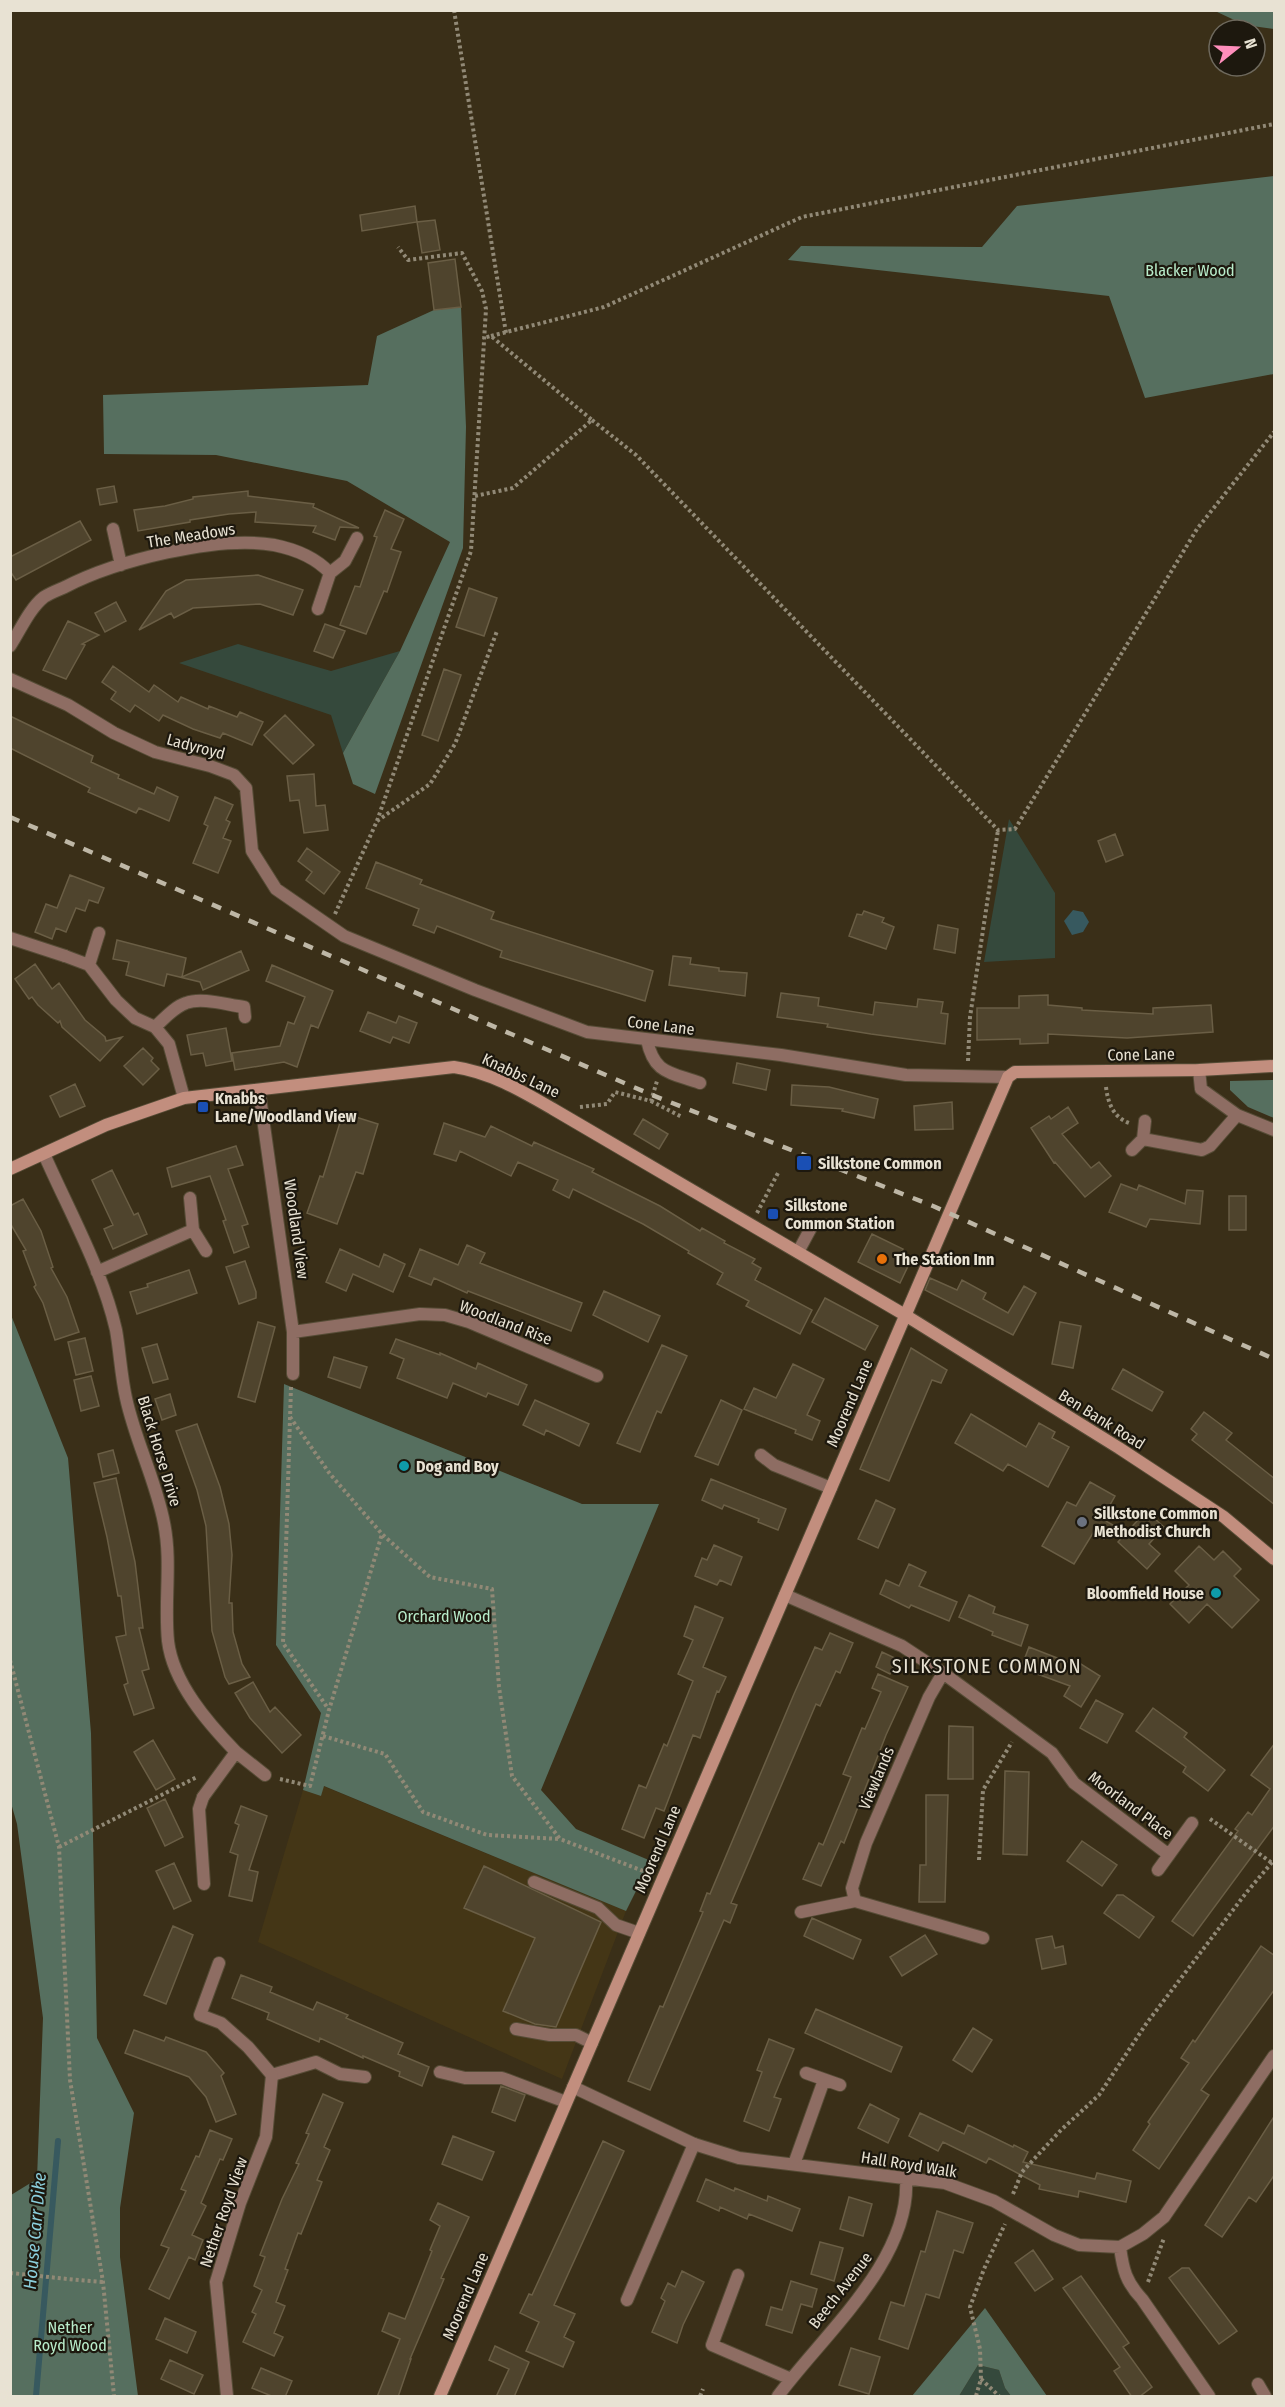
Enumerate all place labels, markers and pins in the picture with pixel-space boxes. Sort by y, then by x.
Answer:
place label: Knabbs Lane/Woodland View [215,1089,357,1126]
marker: Knabbs Lane/Woodland View [196,1100,210,1114]
marker: Silkstone Common [795,1154,813,1172]
place label: Silkstone Common [818,1154,942,1173]
place label: Silkstone Common Station [785,1196,895,1233]
marker: Silkstone Common Station [766,1207,780,1221]
place label: The Station Inn [894,1250,995,1269]
marker: The Station Inn [875,1252,889,1266]
place label: Dog and Boy [416,1457,499,1476]
marker: Dog and Boy [397,1459,411,1473]
place label: Silkstone Common Methodist Church [1094,1504,1218,1541]
marker: Silkstone Common Methodist Church [1075,1515,1089,1529]
place label: Bloomfield House [1087,1584,1204,1603]
marker: Bloomfield House [1209,1586,1223,1600]

